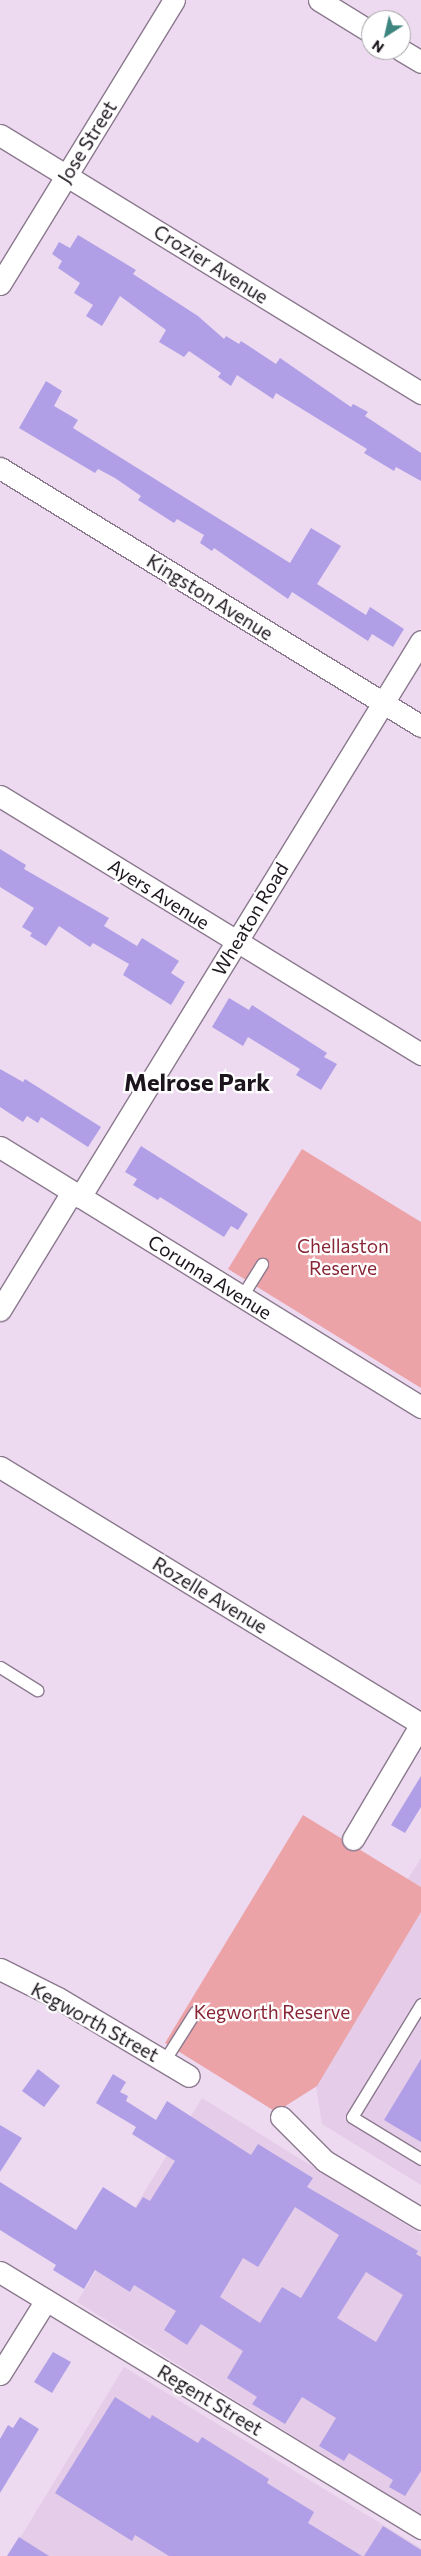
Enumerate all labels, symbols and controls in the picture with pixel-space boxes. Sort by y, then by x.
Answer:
north arrow [361,10,411,60]
text: N [369,37,387,57]
street label: Jose Street [53,97,121,187]
street label: Crozier Avenue [150,220,272,308]
street label: Kingston Avenue [143,549,277,645]
street label: Ayers Avenue [104,854,214,934]
street label: Wheaton Road [207,858,293,980]
district label: Melrose Park [124,1068,270,1096]
street label: Corunna Avenue [144,1230,276,1324]
park label: Chellaston Reserve [297,1235,389,1279]
street label: Rozelle Avenue [149,1552,271,1638]
street label: Kegworth Street [27,1978,163,2066]
park label: Kegworth Reserve [194,2001,350,2023]
street label: Regent Street [153,2360,267,2440]

